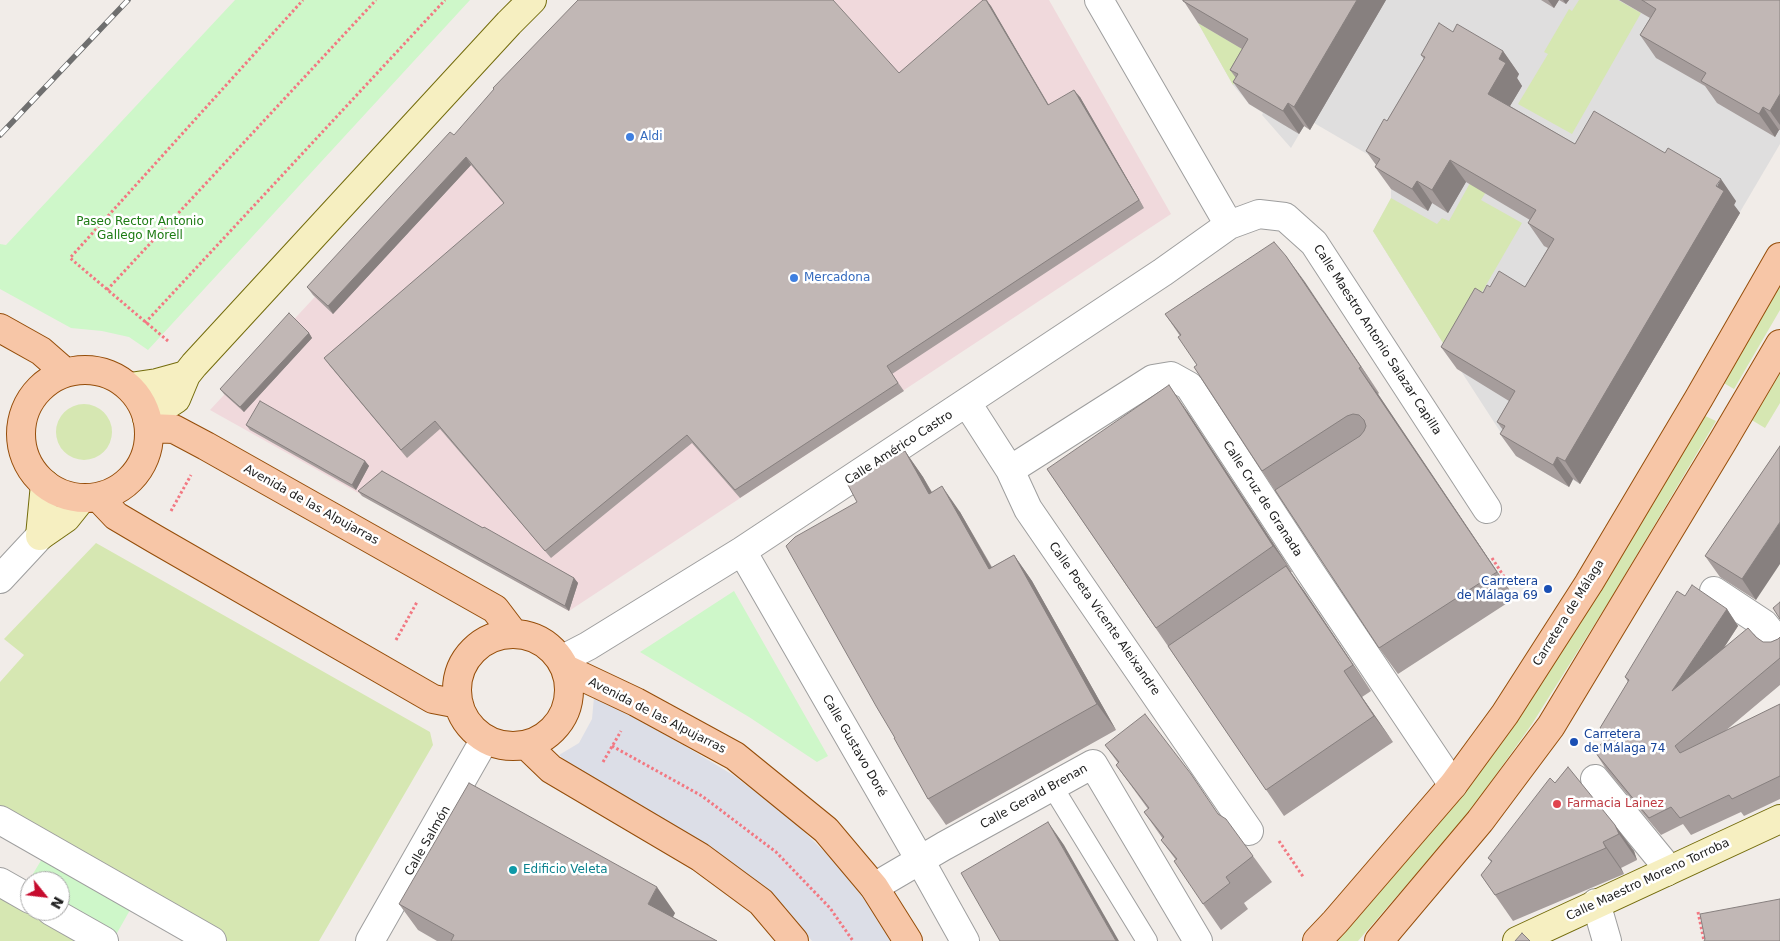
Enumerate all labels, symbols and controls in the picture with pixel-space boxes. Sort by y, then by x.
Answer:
place label: Aldi [640,130,662,144]
marker: Aldi [624,131,636,143]
park label: Paseo Rector Antonio Gallego Morell [76,215,204,243]
street label: Calle Maestro Antonio Salazar Capilla [1310,242,1444,438]
place label: Mercadona [804,271,870,285]
marker: Mercadona [788,272,800,284]
street label: Calle Américo Castro [842,408,956,488]
street label: Calle Cruz de Granada [1219,438,1305,560]
street label: Avenida de las Alpujarras [241,462,381,548]
street label: Calle Poeta Vicente Aleixandre [1045,540,1163,698]
street label: Carretera de Málaga [1530,557,1608,669]
place label: Carretera de Málaga 69 [1457,575,1538,603]
marker: Carretera de Málaga 69 [1542,583,1554,595]
street label: Avenida de las Alpujarras [586,675,728,757]
street label: Calle Gustavo Doré [819,692,889,800]
place label: Carretera de Málaga 74 [1584,728,1665,756]
marker: Carretera de Málaga 74 [1568,736,1580,748]
street label: Calle Gerald Brenan [978,762,1090,832]
place label: Farmacia Lainez [1567,797,1664,811]
marker: Farmacia Lainez [1551,798,1563,810]
street label: Calle Salmón [402,803,454,879]
street label: Calle Maestro Moreno Torroba [1564,836,1732,924]
place label: Edificio Veleta [523,863,608,877]
marker: Edificio Veleta [507,864,519,876]
north arrow [20,871,70,921]
text: N [47,894,67,912]

